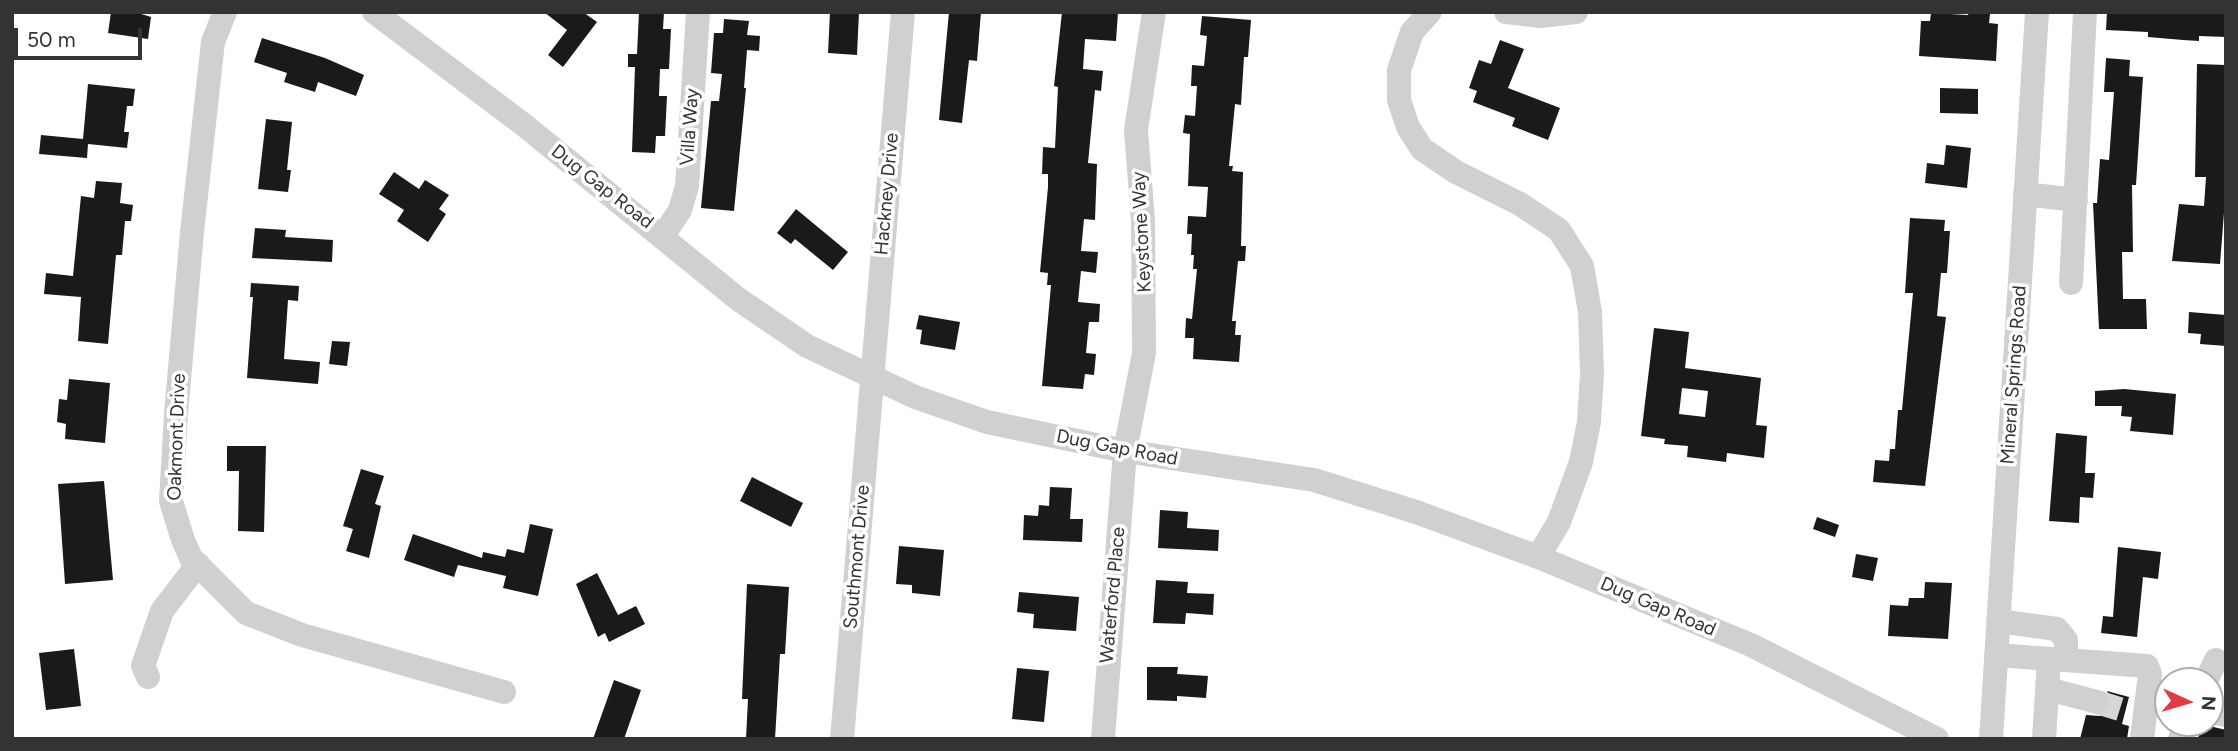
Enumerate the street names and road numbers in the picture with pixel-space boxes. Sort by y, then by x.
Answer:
street label: Villa Way [676,88,704,166]
street label: Hackney Drive [870,132,904,256]
street label: Dug Gap Road [546,140,658,234]
street label: Keystone Way [1127,171,1157,293]
street label: Mineral Springs Road [1996,285,2032,465]
street label: Oakmont Drive [163,373,191,501]
street label: Dug Gap Road [1054,425,1180,471]
street label: Southmont Drive [839,484,875,630]
street label: Waterford Place [1096,526,1130,664]
street label: Dug Gap Road [1597,572,1719,642]

